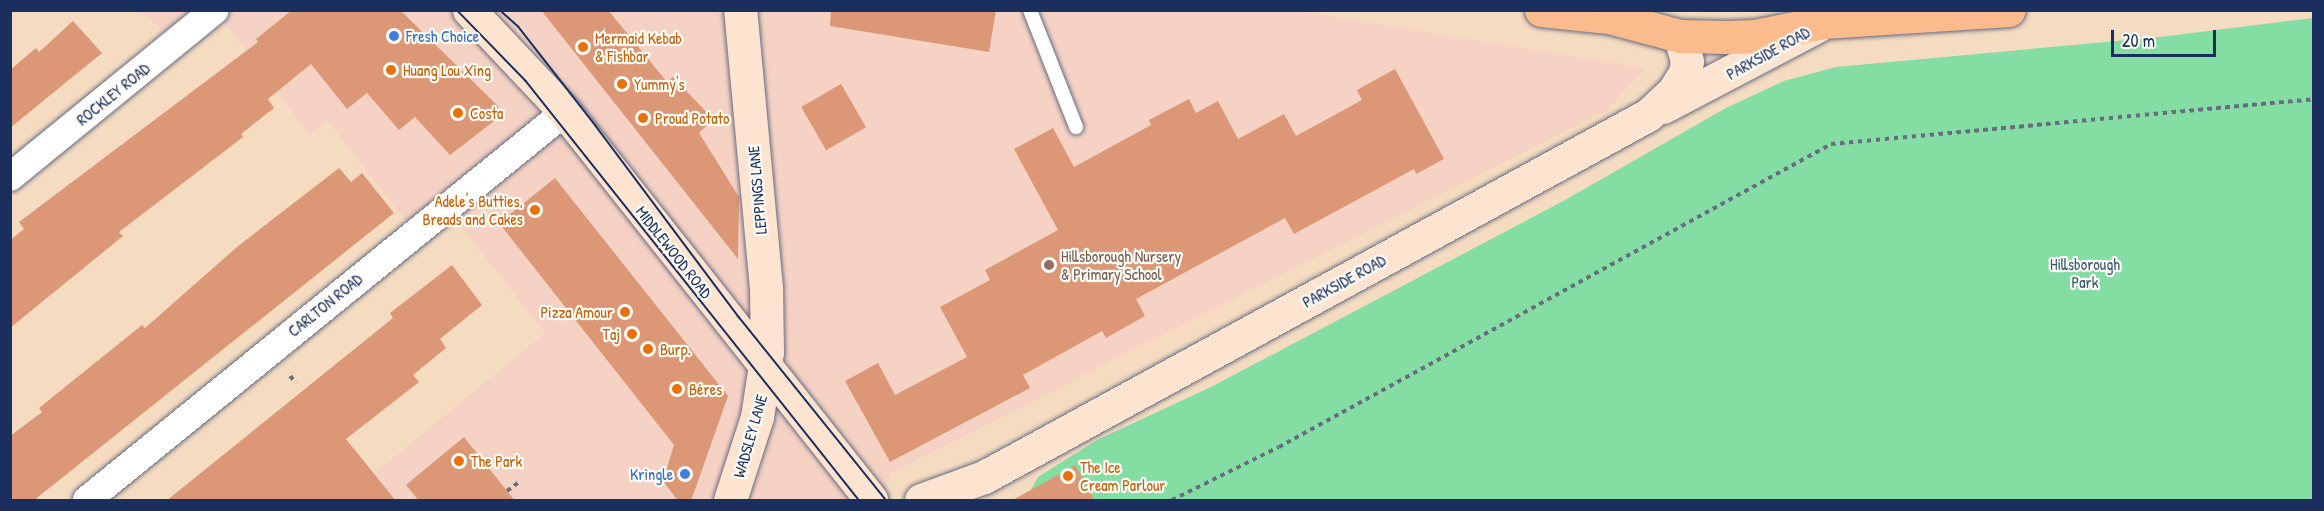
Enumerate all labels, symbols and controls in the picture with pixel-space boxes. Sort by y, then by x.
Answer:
scale bar [2114,18,2219,56]
street label: PARKSIDE ROAD [1723,22,1813,84]
place label: Fresh Choice [406,26,479,46]
place label: Mermaid Kebab & Fishbar [595,28,682,66]
text: 20 m [2122,28,2155,53]
marker: Fresh Choice [387,29,401,43]
marker: Mermaid Kebab & Fishbar [576,40,590,54]
street label: ROCKLEY ROAD [73,59,153,129]
place label: Huang Lou Xing [403,60,491,80]
marker: Huang Lou Xing [384,63,398,77]
place label: Yummy's [634,74,685,94]
marker: Yummy's [615,77,629,91]
place label: Costa [470,103,503,123]
marker: Costa [451,106,465,120]
place label: Proud Potato [655,108,729,128]
marker: Proud Potato [636,111,650,125]
street label: LEPPINGS LANE [744,145,770,235]
place label: Adele's Butties, Breads and Cakes [422,191,523,229]
street label: MIDDLEWOOD ROAD [632,202,716,302]
marker: Adele's Butties, Breads and Cakes [528,203,542,217]
place label: Hillsborough Nursery & Primary School [1061,246,1181,284]
street label: PARKSIDE ROAD [1299,250,1389,312]
park label: Hillsborough Park [2050,254,2120,292]
marker: Hillsborough Nursery & Primary School [1042,258,1056,272]
street label: CARLTON ROAD [284,269,366,341]
place label: Pizza Amour [540,302,613,322]
marker: Pizza Amour [618,305,632,319]
place label: Taj [602,324,620,344]
marker: Taj [625,327,639,341]
place label: Burp. [660,339,691,359]
marker: Burp. [641,342,655,356]
place label: Béres [689,379,722,399]
marker: Béres [670,382,684,396]
street label: WADSLEY LANE [729,392,771,480]
place label: The Park [471,451,522,471]
marker: The Park [452,454,466,468]
place label: The Ice Cream Parlour [1080,457,1166,495]
place label: Kringle [630,464,673,484]
marker: Kringle [678,467,692,481]
marker: The Ice Cream Parlour [1061,469,1075,483]

